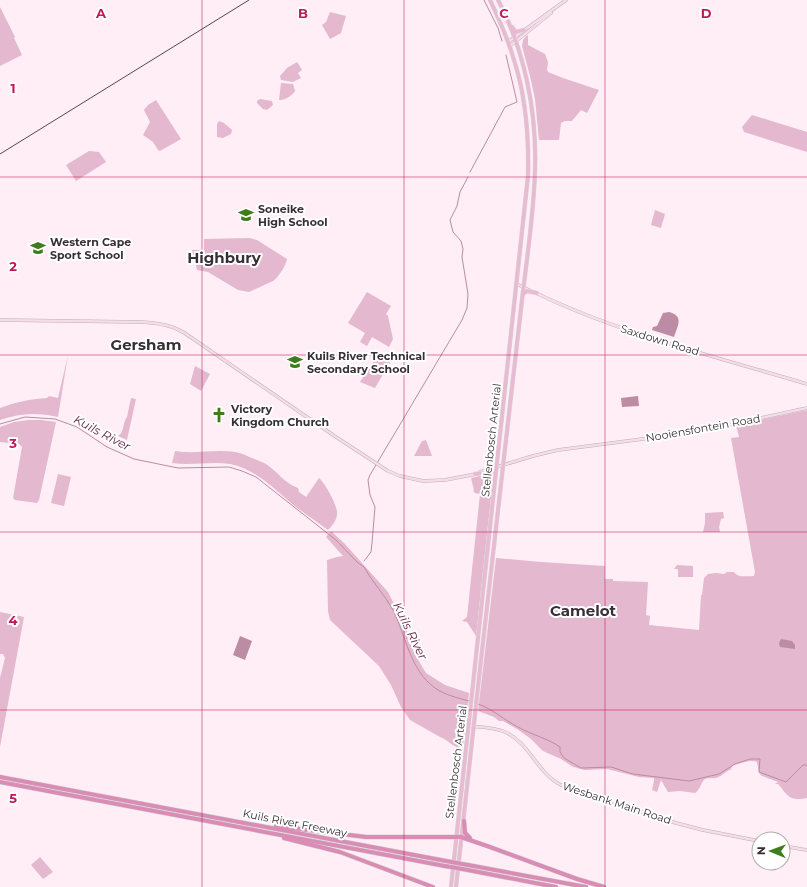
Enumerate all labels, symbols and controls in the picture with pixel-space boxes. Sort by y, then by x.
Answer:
text: A [95,5,107,21]
text: B [298,5,308,21]
text: C [499,5,509,21]
text: D [701,5,712,21]
text: 1 [10,80,16,96]
place label: Soneike High School [258,202,327,229]
school or university icon: Soneike High School [237,206,255,224]
place label: Western Cape Sport School [50,235,131,262]
school or university icon: Western Cape Sport School [29,239,47,257]
district label: Highbury [187,248,262,267]
text: 2 [9,258,17,274]
street label: Saxdown Road [619,321,701,359]
district label: Gersham [111,335,181,354]
place label: Kuils River Technical Secondary School [307,349,425,376]
school or university icon: Kuils River Technical Secondary School [286,353,304,371]
street label: Stellenbosch Arterial [478,383,504,497]
place label: Victory Kingdom Church [230,402,329,429]
church icon: Victory Kingdom Church [210,406,228,424]
water label: Kuils River [71,411,133,454]
street label: Nooiensfontein Road [645,411,761,445]
text: 3 [8,435,17,451]
water label: Kuils River [390,600,431,662]
district label: Camelot [550,601,617,620]
text: 4 [9,612,18,628]
street label: Stellenbosch Arterial [442,705,470,819]
street label: Wesbank Main Road [561,779,673,827]
text: 5 [9,790,17,806]
street label: Kuils River Freeway [242,806,348,840]
north arrow [751,831,791,871]
text: N [754,846,768,855]

